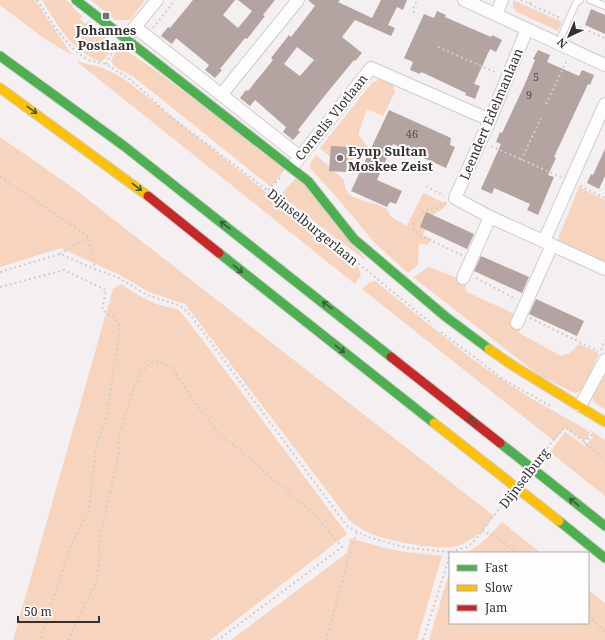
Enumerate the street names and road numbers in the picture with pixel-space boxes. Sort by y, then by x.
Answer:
street label: Leendert Edelmanlaan [455,45,527,183]
street label: Cornelis Vlotlaan [291,70,372,164]
street label: Dijnselburgerlaan [264,185,363,270]
street label: Dijnselburg [495,444,553,512]

